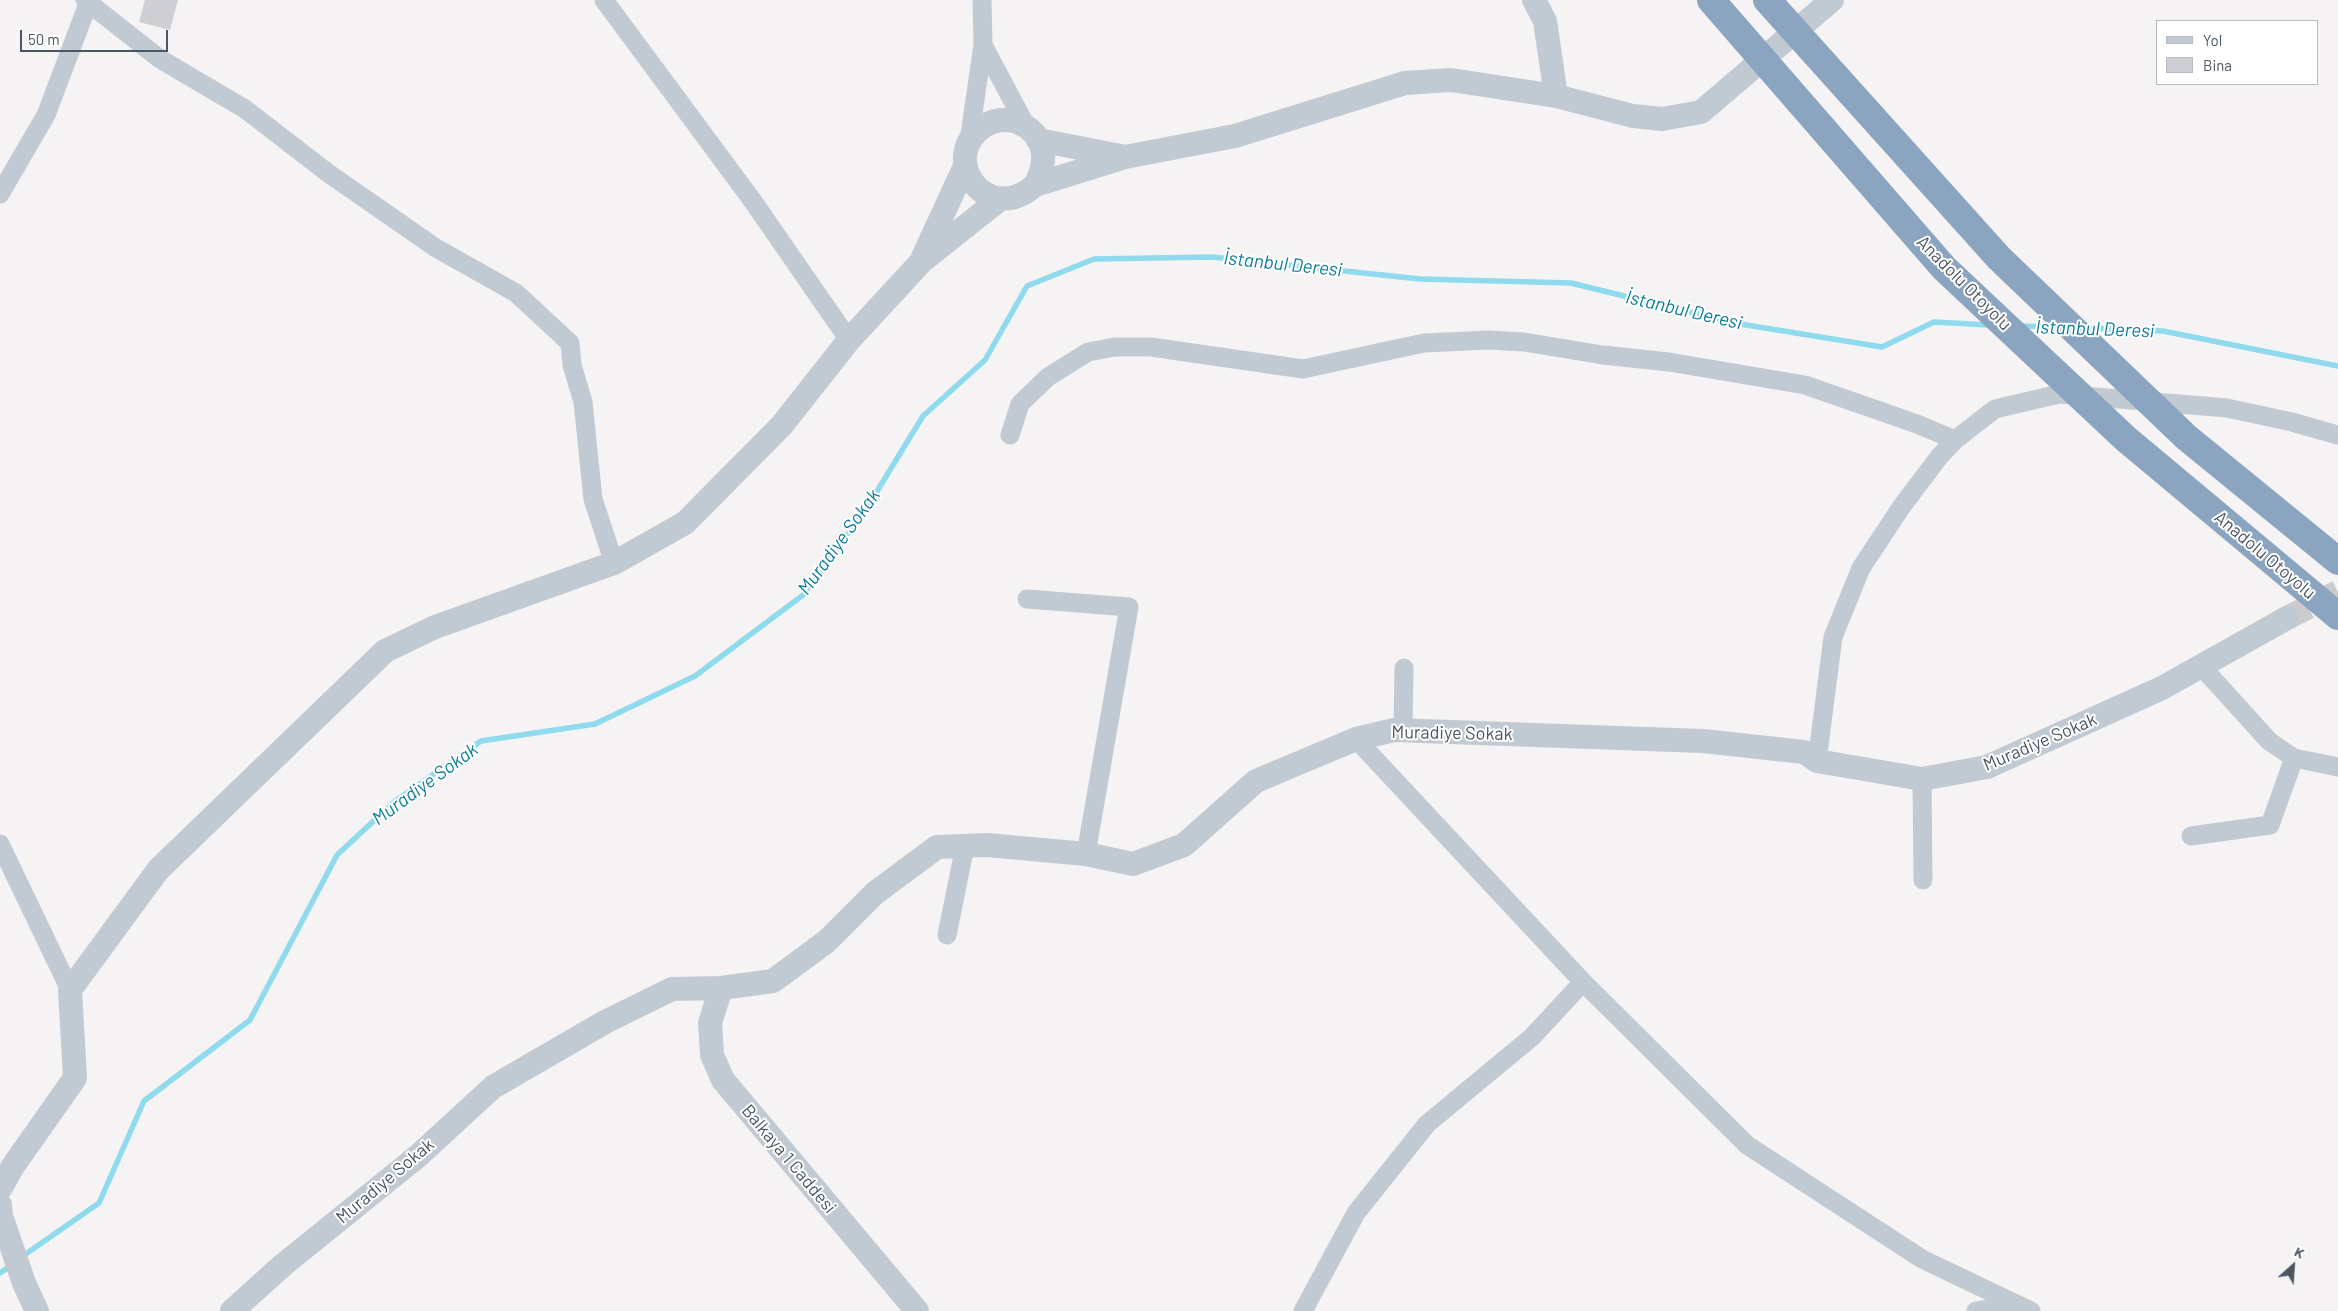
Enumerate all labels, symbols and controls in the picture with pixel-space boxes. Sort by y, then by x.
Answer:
scale bar [22,20,170,52]
legend [2156,20,2318,85]
text: 50 m [28,30,60,48]
text: Yol [2203,31,2222,49]
text: Bina [2203,56,2232,74]
street label: Anadolu Otoyolu [1912,231,2016,335]
water label: İstanbul Deresi [1223,246,1343,282]
water label: İstanbul Deresi [1623,285,1745,335]
water label: İstanbul Deresi [2035,316,2155,342]
water label: Muradiye Sokak [793,485,885,599]
street label: Anadolu Otoyolu [2210,506,2320,604]
street label: Muradiye Sokak [1980,708,2100,776]
street label: Muradiye Sokak [1391,721,1513,745]
water label: Muradiye Sokak [368,738,482,830]
street label: Balkaya 1 Caddesi [737,1100,841,1218]
street label: Muradiye Sokak [332,1134,438,1228]
north arrow [2268,1241,2318,1291]
text: K [2292,1243,2307,1262]

